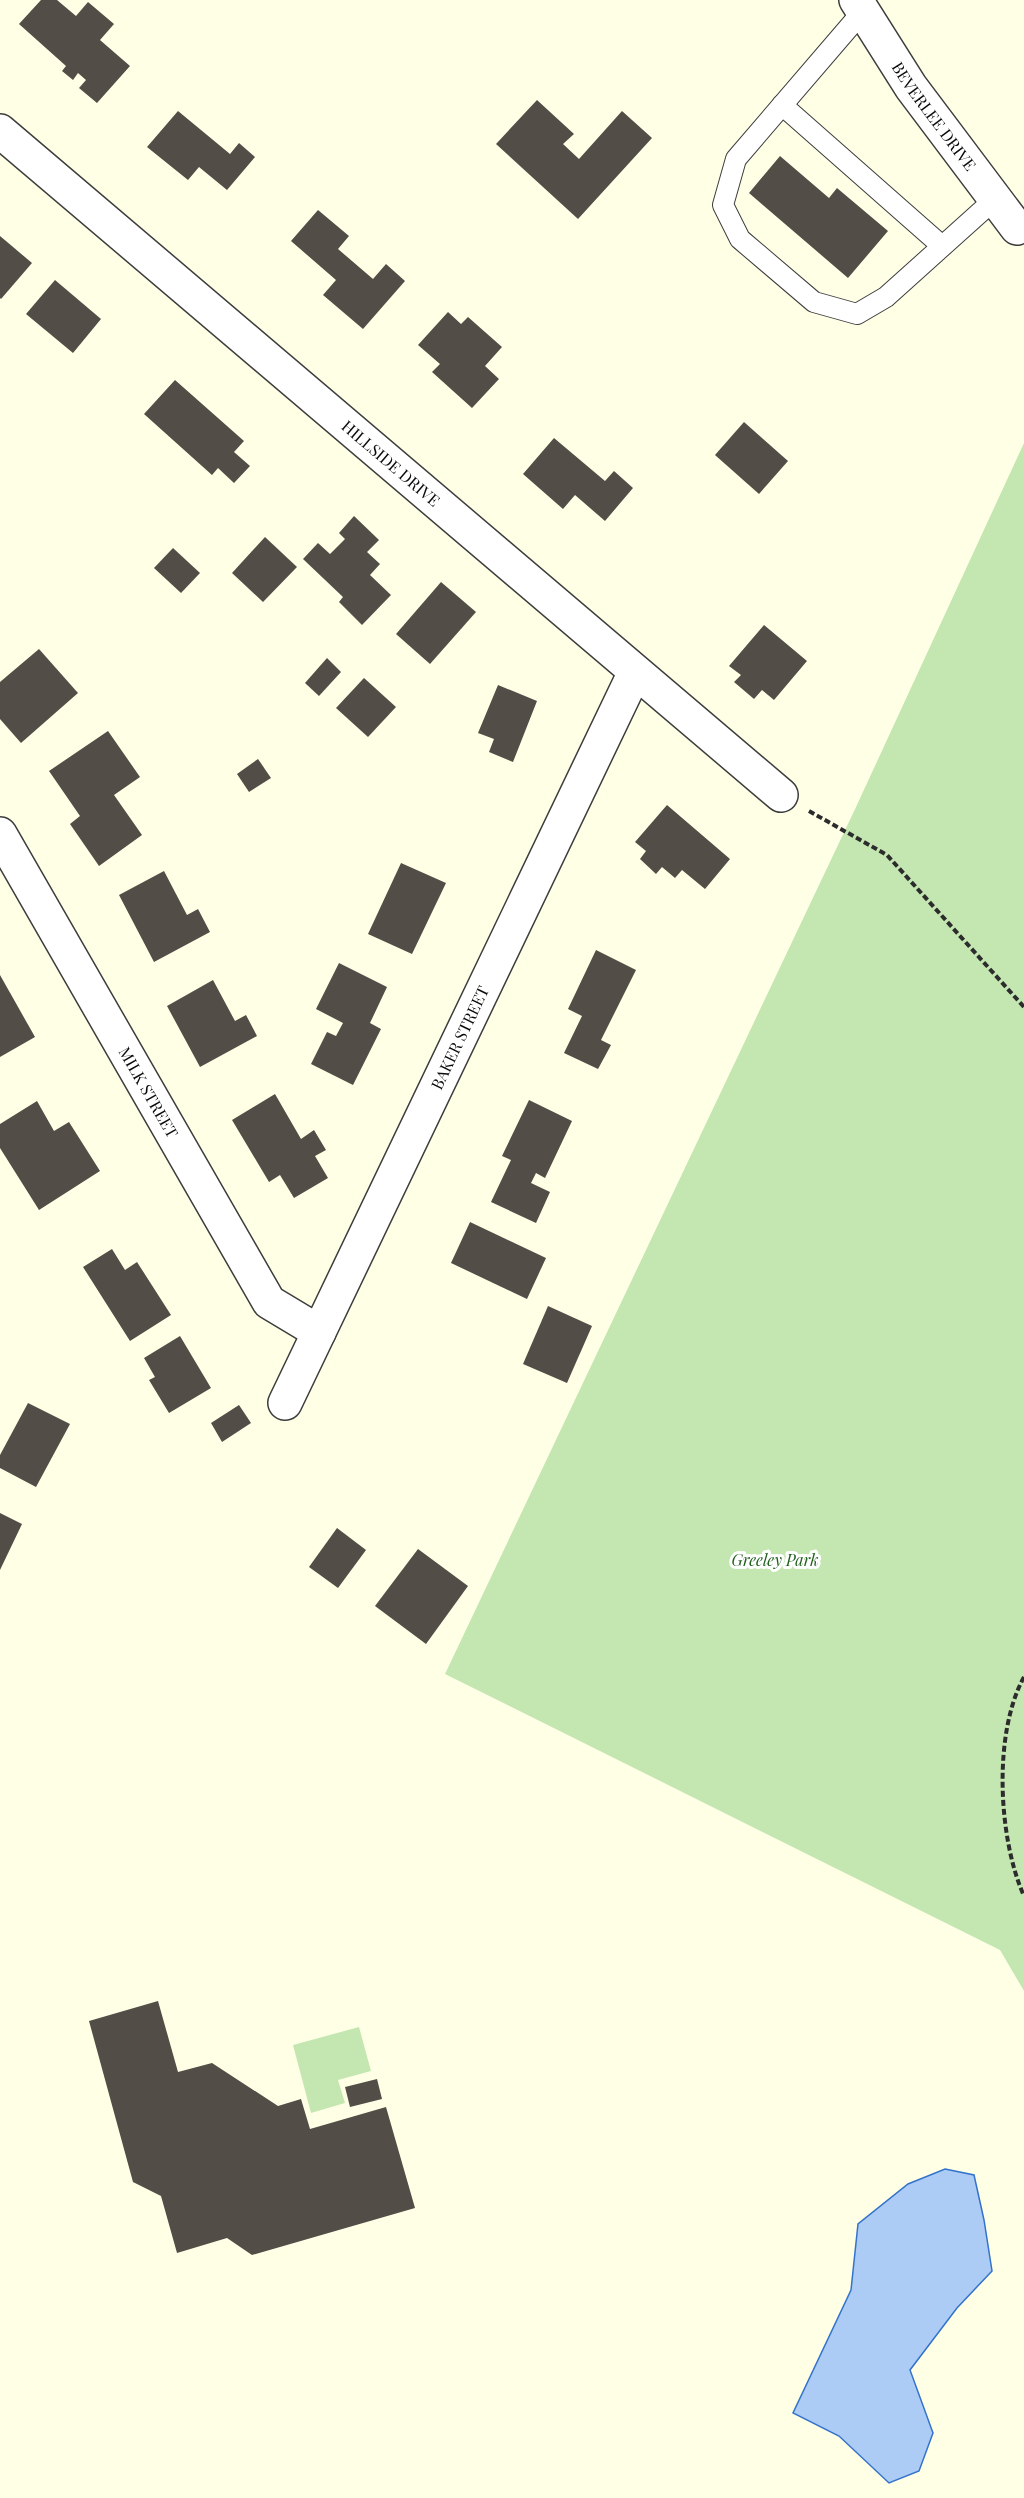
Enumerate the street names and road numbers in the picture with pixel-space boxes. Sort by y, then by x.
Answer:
street label: BEVERLEE DRIVE [888,58,981,175]
street label: HILLSIDE DRIVE [338,415,445,511]
street label: BAKER STREET [426,982,493,1093]
street label: MILK STREET [115,1043,183,1141]

